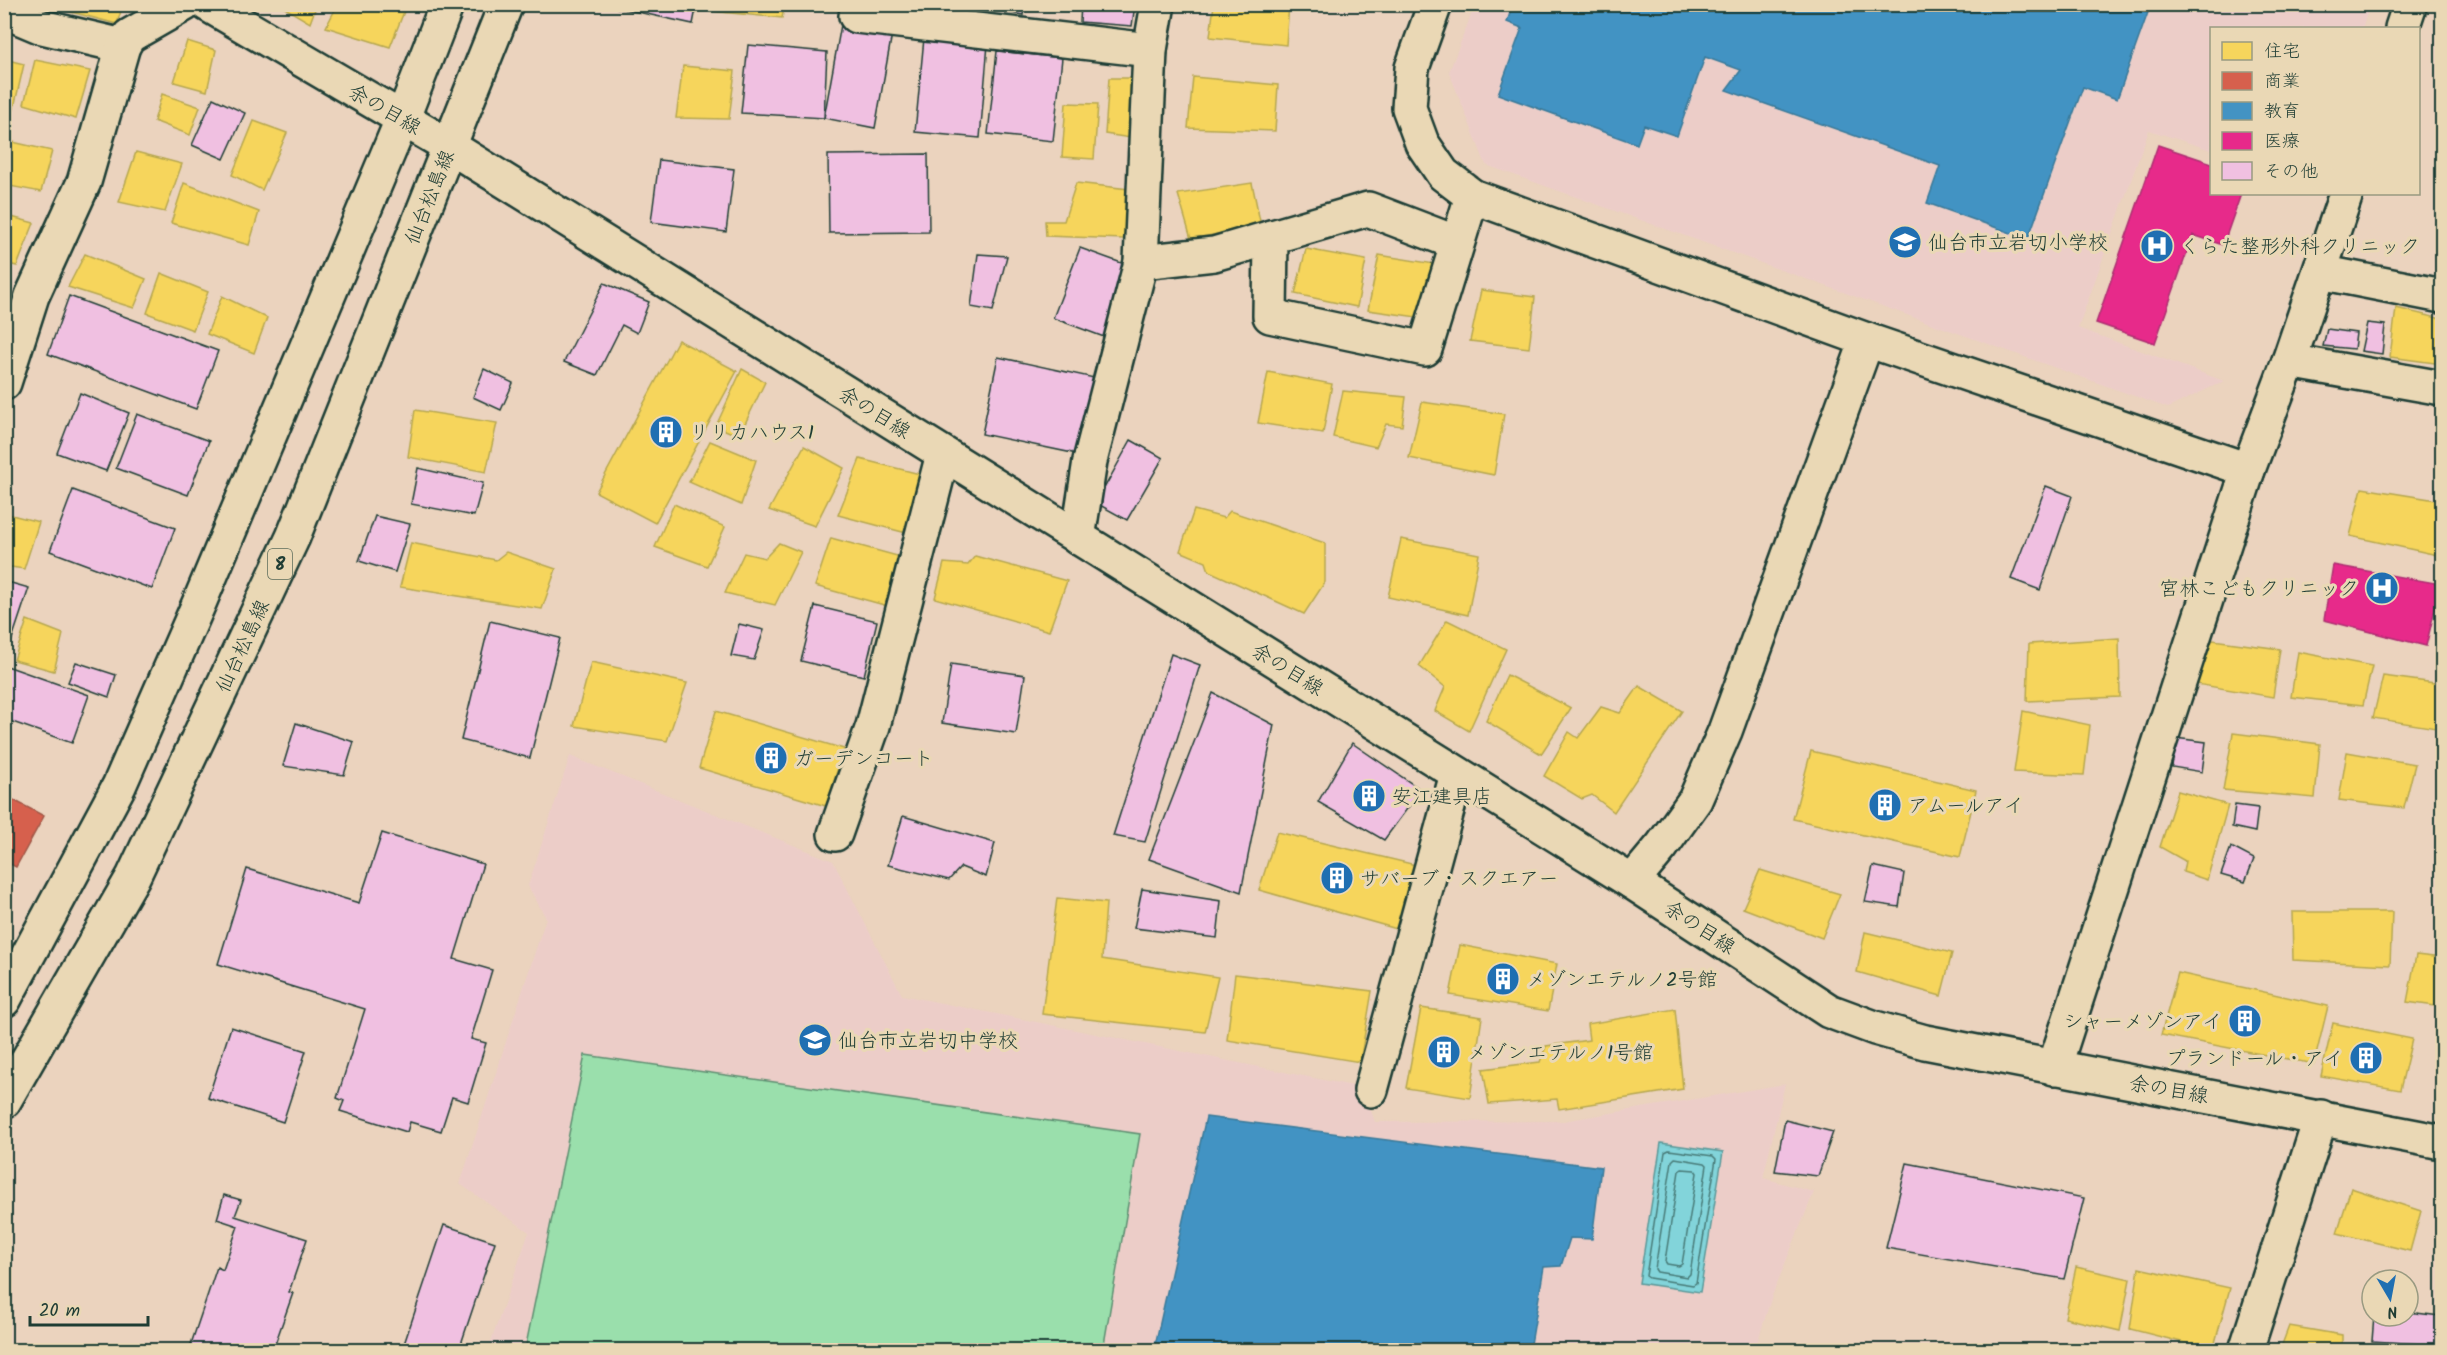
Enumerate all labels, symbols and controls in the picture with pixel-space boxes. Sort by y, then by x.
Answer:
legend [2210,27,2420,195]
text: 住宅 [2264,38,2300,67]
text: 商業 [2264,68,2300,97]
street label: 余の目線 [341,77,427,145]
text: 教育 [2264,98,2300,127]
text: 医療 [2264,128,2300,157]
street label: 仙台松島線 [397,145,464,250]
text: その他 [2264,158,2318,187]
school or university icon: 仙台市立岩切小学校 [1887,224,1923,260]
place label: 仙台市立岩切小学校 [1928,228,2108,260]
hospital icon: くらた整形外科クリニック [2139,228,2175,264]
place label: くらた整形外科クリニック [2180,232,2420,264]
street label: 余の目線 [832,379,916,448]
building icon: リリカハウス1 [648,414,684,450]
place label: リリカハウス1 [689,418,814,450]
road number: 8 [268,549,292,579]
hospital icon: 宮林こどもクリニック [2364,570,2400,606]
place label: 宮林こどもクリニック [2159,574,2359,606]
street label: 仙台松島線 [208,595,279,699]
street label: 余の目線 [1245,636,1329,705]
building icon: ガーデンコート [753,740,789,776]
place label: ガーデンコート [794,744,934,776]
building icon: 安江建具店 [1351,778,1387,814]
place label: 安江建具店 [1392,782,1492,814]
building icon: アムールアイ [1867,787,1903,823]
place label: アムールアイ [1908,791,2024,823]
building icon: サバーブ・スクエアー [1319,860,1355,896]
place label: サバーブ・スクエアー [1360,864,1558,896]
street label: 余の目線 [1657,893,1741,964]
building icon: メゾンエテルノ2号館 [1485,961,1521,997]
place label: メゾンエテルノ2号館 [1526,965,1718,997]
building icon: シャーメゾンアイ [2227,1003,2263,1039]
place label: シャーメゾンアイ [2063,1007,2222,1039]
school or university icon: 仙台市立岩切中学校 [797,1022,833,1058]
place label: 仙台市立岩切中学校 [838,1026,1018,1058]
building icon: メゾンエテルノ1号館 [1426,1034,1462,1070]
place label: メゾンエテルノ1号館 [1467,1038,1653,1070]
building icon: プランドール・アイ [2348,1040,2384,1076]
place label: プランドール・アイ [2165,1044,2343,1076]
street label: 余の目線 [2126,1068,2211,1114]
north arrow [2360,1268,2420,1328]
scale bar [30,1289,148,1327]
text: 20 m [39,1297,80,1326]
text: N [2385,1298,2399,1324]

